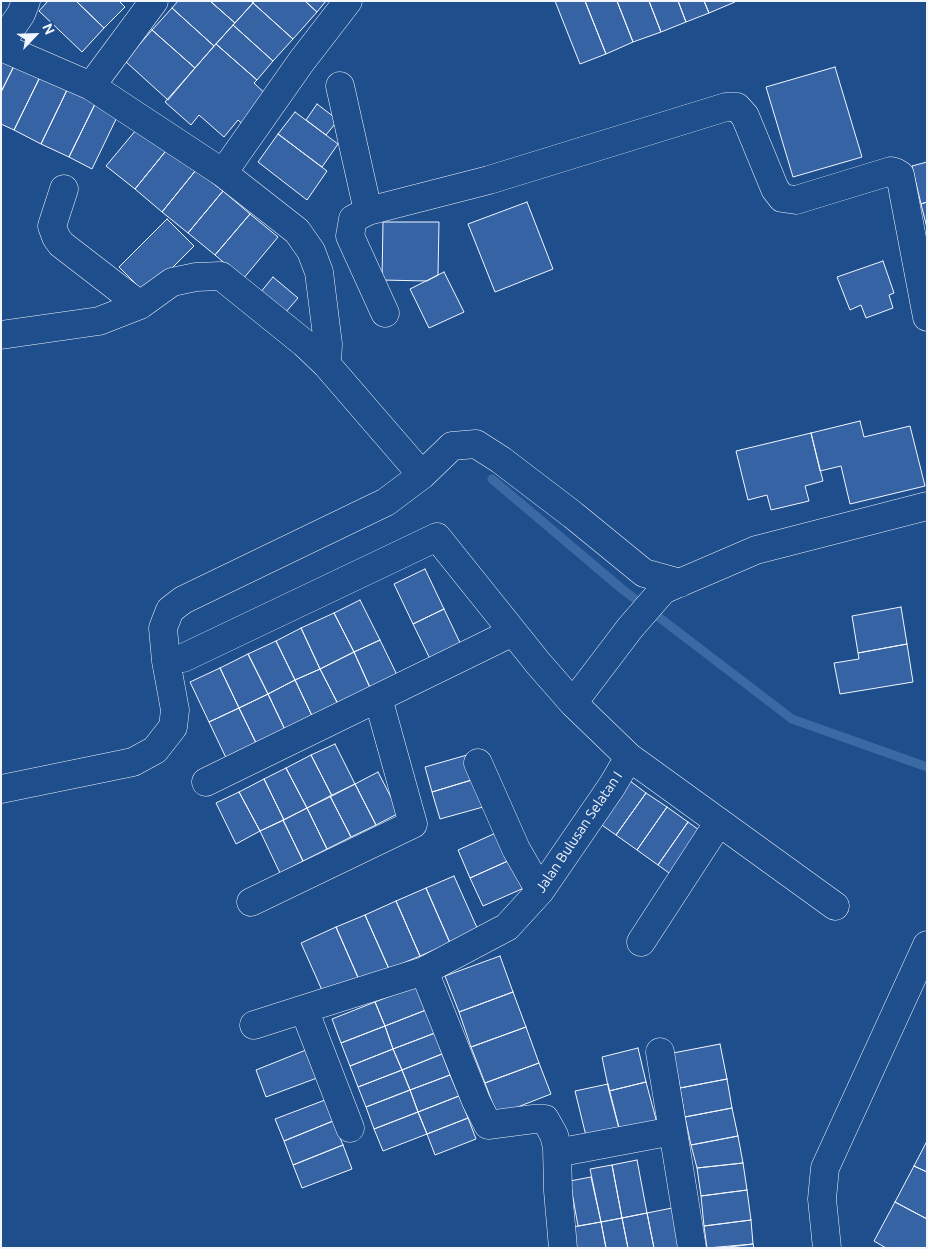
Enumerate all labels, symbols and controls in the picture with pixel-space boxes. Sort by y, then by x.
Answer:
north arrow [10,10,60,60]
text: N [39,21,58,37]
street label: Jalan Bulusan Selatan I [532,768,626,896]

